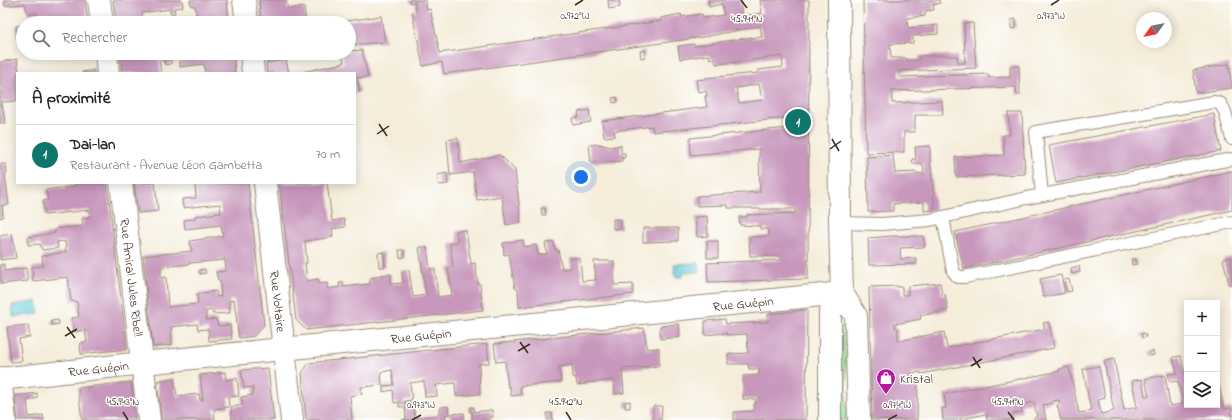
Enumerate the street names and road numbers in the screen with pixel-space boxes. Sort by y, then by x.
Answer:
street label: Rue Amiral Jules Ribell [114,217,147,338]
street label: Rue Voltaire [264,270,290,333]
street label: Rue Guépin [712,292,775,317]
street label: Rue Guépin [390,324,452,349]
street label: Rue Guépin [67,357,130,382]

